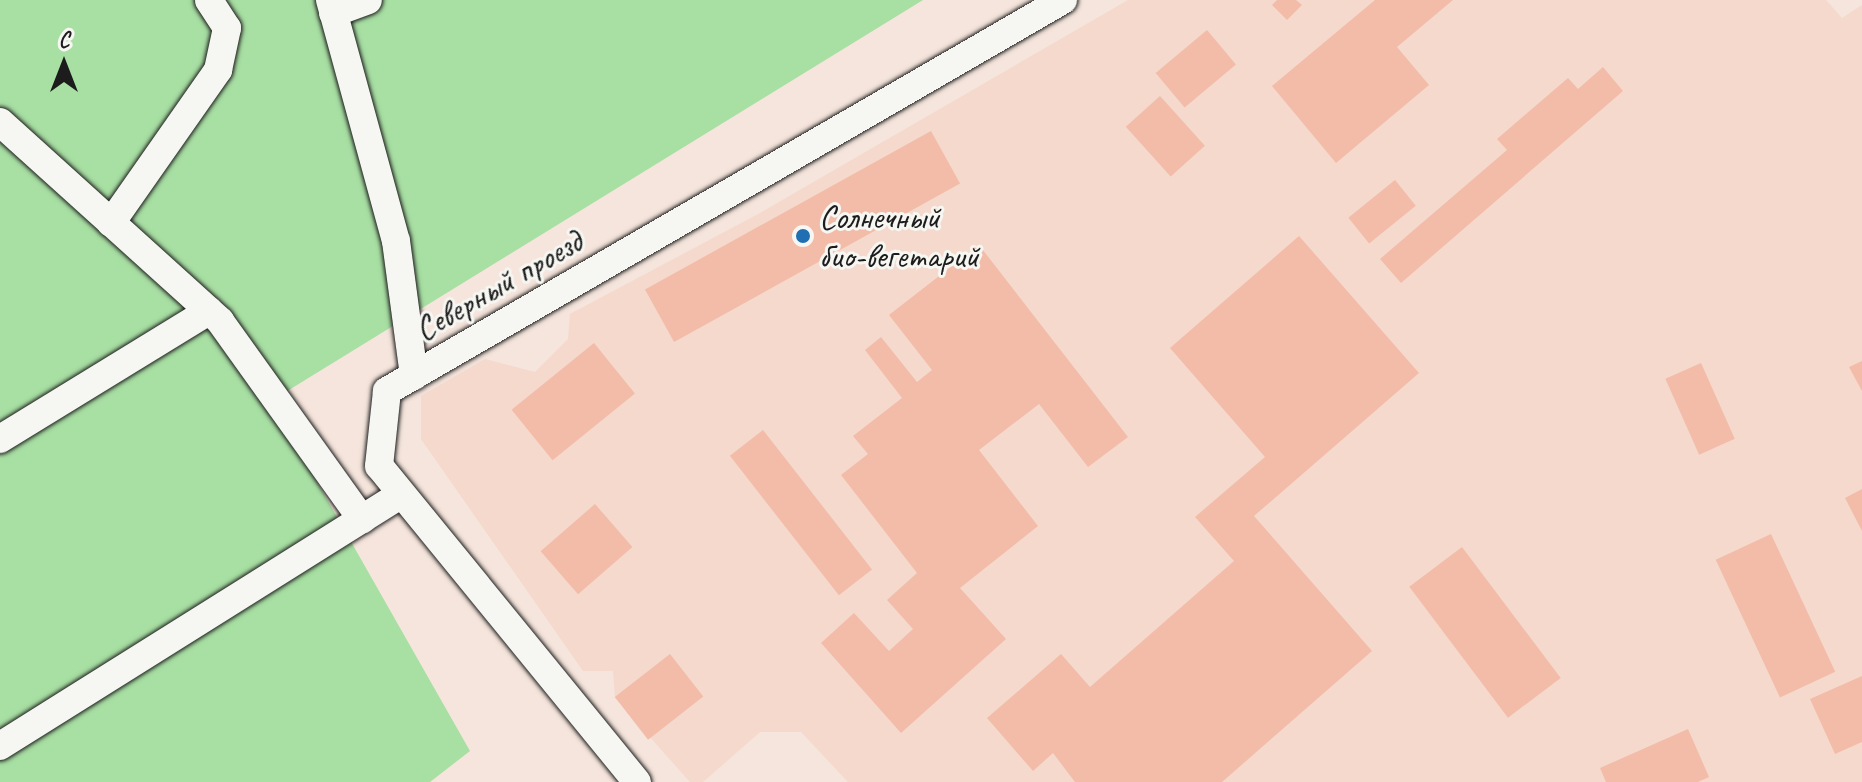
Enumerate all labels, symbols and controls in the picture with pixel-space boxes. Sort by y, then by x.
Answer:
north arrow [24,24,104,104]
text: С [59,26,69,54]
place label: Солнечный био-вегетарий [819,196,979,276]
street label: Северный проезд [407,221,589,349]
marker: Солнечный био-вегетарий [794,227,812,245]

